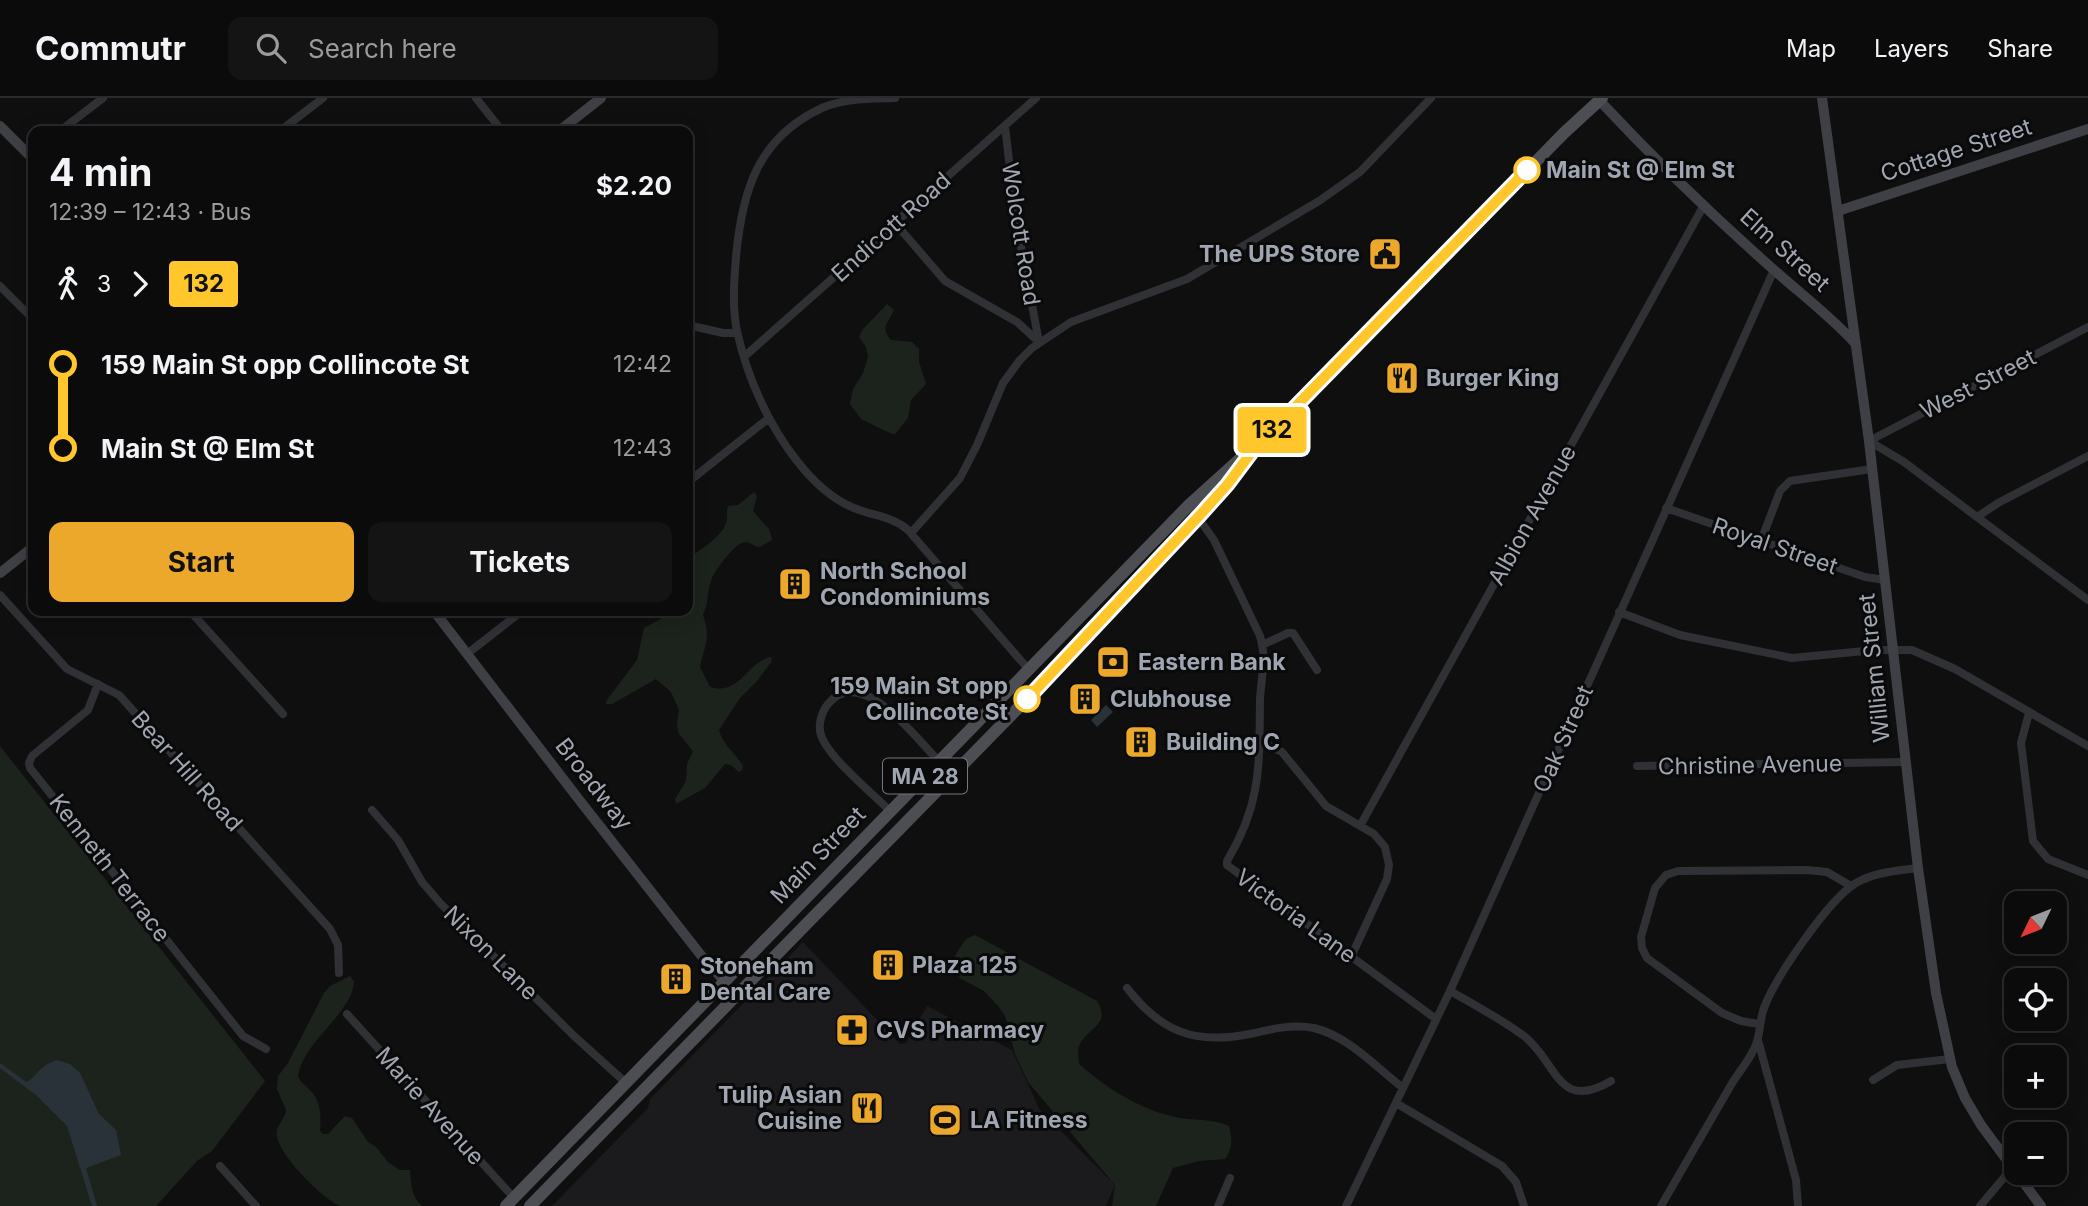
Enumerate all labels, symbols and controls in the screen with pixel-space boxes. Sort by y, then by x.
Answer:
search box [228,17,718,80]
text: Commutr [35,28,186,68]
icon: search [252,29,290,67]
text: Search here [308,33,457,64]
text: Map [1786,34,1836,63]
text: Layers [1874,34,1949,63]
text: Share [1987,34,2053,63]
street label: Cottage Street [1877,112,2035,188]
text: 4 min [49,149,152,195]
place label: Main St @ Elm St [1546,156,1735,184]
marker: Main St @ Elm St [1514,157,1540,183]
street label: Wolcott Road [996,161,1046,307]
street label: Endicott Road [826,166,956,288]
text: $2.20 [596,170,672,201]
text: 12:39 – 12:43 · Bus [49,198,251,226]
street label: Elm Street [1734,202,1836,298]
public building icon: The UPS Store [1366,235,1404,273]
place label: The UPS Store [1199,240,1360,268]
icon: walk [49,265,87,303]
icon: forward [121,265,159,303]
text: 132 [183,269,224,298]
text: 3 [97,270,111,298]
street label: West Street [1916,343,2041,425]
text: 159 Main St opp Collincote St [101,349,469,380]
text: 12:42 [613,350,672,378]
restaurant icon: Burger King [1383,359,1421,397]
place label: Burger King [1426,364,1559,392]
line badge: 132 [1232,407,1312,453]
text: 132 [1252,415,1292,444]
text: Main St @ Elm St [101,433,314,464]
text: 12:43 [613,434,672,462]
street label: Albion Avenue [1482,440,1582,590]
street label: Royal Street [1709,512,1842,581]
button: Start [49,522,354,602]
button: Tickets [368,522,672,602]
place label: North School Condominiums [820,557,990,611]
building icon: North School Condominiums [776,565,814,603]
street label: William Street [1852,592,1896,744]
bank icon: Eastern Bank [1094,643,1132,681]
place label: Eastern Bank [1138,648,1286,676]
place label: 159 Main St opp Collincote St [830,672,1009,726]
building icon: Clubhouse [1066,680,1104,718]
street label: Oak Street [1527,681,1599,797]
place label: Clubhouse [1110,685,1231,713]
marker: 159 Main St opp Collincote St [1014,686,1040,712]
street label: Bear Hill Road [126,705,248,837]
building icon: Building C [1122,723,1160,761]
place label: Building C [1166,728,1280,756]
street label: Broadway [550,733,639,835]
street label: Christine Avenue [1658,749,1842,781]
road number: MA 28 [883,758,967,794]
street label: Kenneth Terrace [44,789,176,947]
street label: Main Street [765,800,872,909]
street label: Victoria Lane [1230,863,1362,969]
north arrow [2004,891,2067,954]
map controls [2004,891,2067,1185]
street label: Nixon Lane [438,900,544,1006]
building icon: Plaza 125 [869,946,907,984]
place label: Plaza 125 [912,951,1018,979]
place label: Stoneham Dental Care [700,952,831,1006]
building icon: Stoneham Dental Care [657,960,695,998]
button: locate [2004,968,2067,1031]
pharmacy icon: CVS Pharmacy [833,1011,871,1049]
place label: CVS Pharmacy [876,1016,1044,1044]
street label: Marie Avenue [370,1041,490,1171]
button: + [2004,1045,2067,1108]
place label: Tulip Asian Cuisine [718,1081,842,1135]
restaurant icon: Tulip Asian Cuisine [848,1089,886,1127]
sports icon: LA Fitness [926,1101,964,1139]
place label: LA Fitness [970,1106,1088,1134]
button: − [2004,1122,2067,1185]

